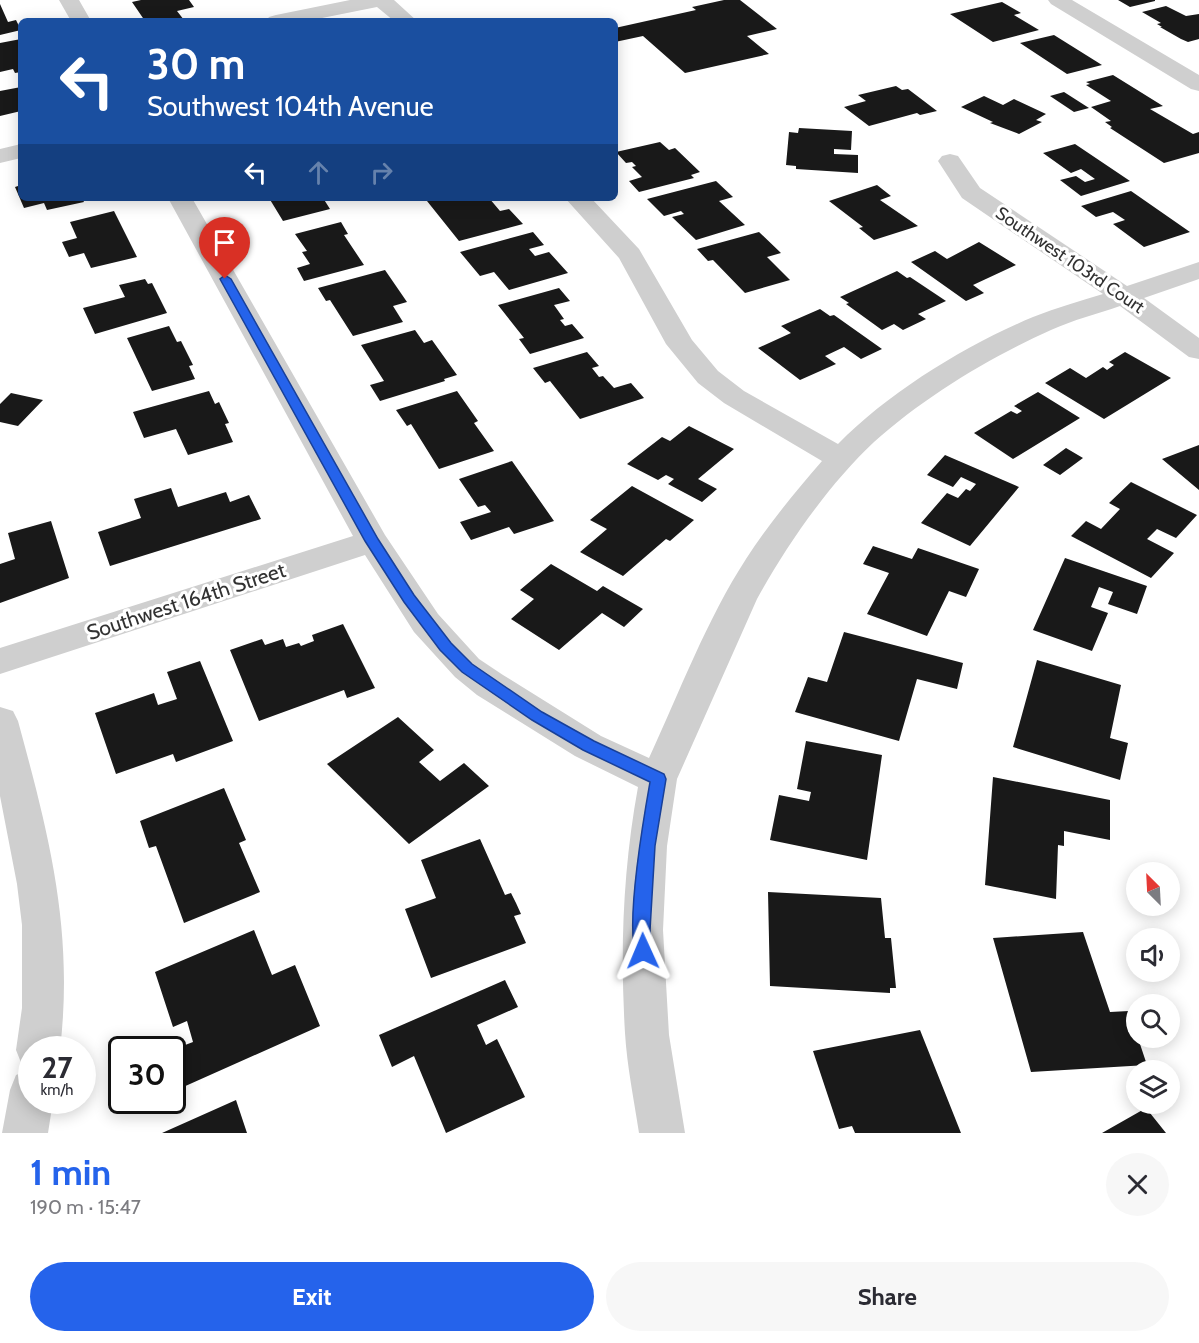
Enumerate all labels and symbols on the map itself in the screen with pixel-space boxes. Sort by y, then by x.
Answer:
street label: Southwest 103rd Court [991,202,1149,318]
pin [199,217,250,279]
street label: Southwest 164th Street [83,557,289,645]
north arrow [1126,862,1180,916]
position arrow [611,919,675,983]
speed limit sign: 30 [108,1036,186,1114]

